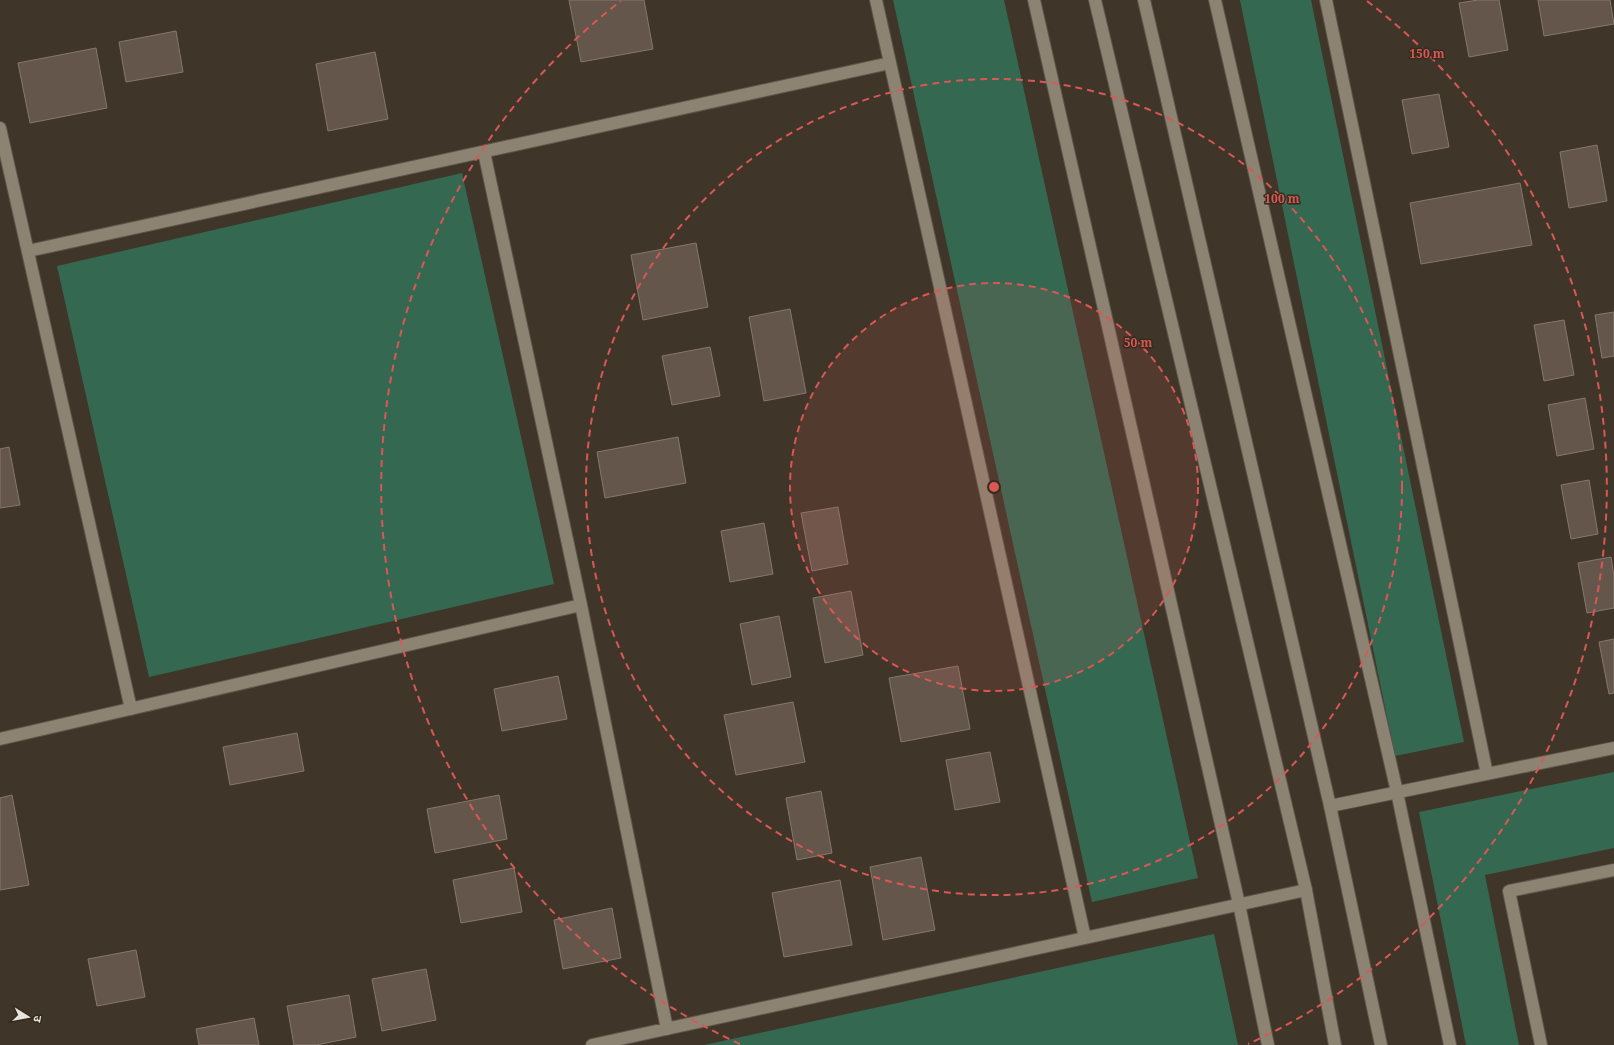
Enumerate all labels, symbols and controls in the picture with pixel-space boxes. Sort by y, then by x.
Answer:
text: 150 m [1409,45,1445,62]
text: 100 m [1264,190,1300,207]
text: 50 m [1124,334,1152,351]
centre of rings [987,480,1001,494]
north arrow [8,997,48,1037]
text: उ [30,1014,46,1024]

